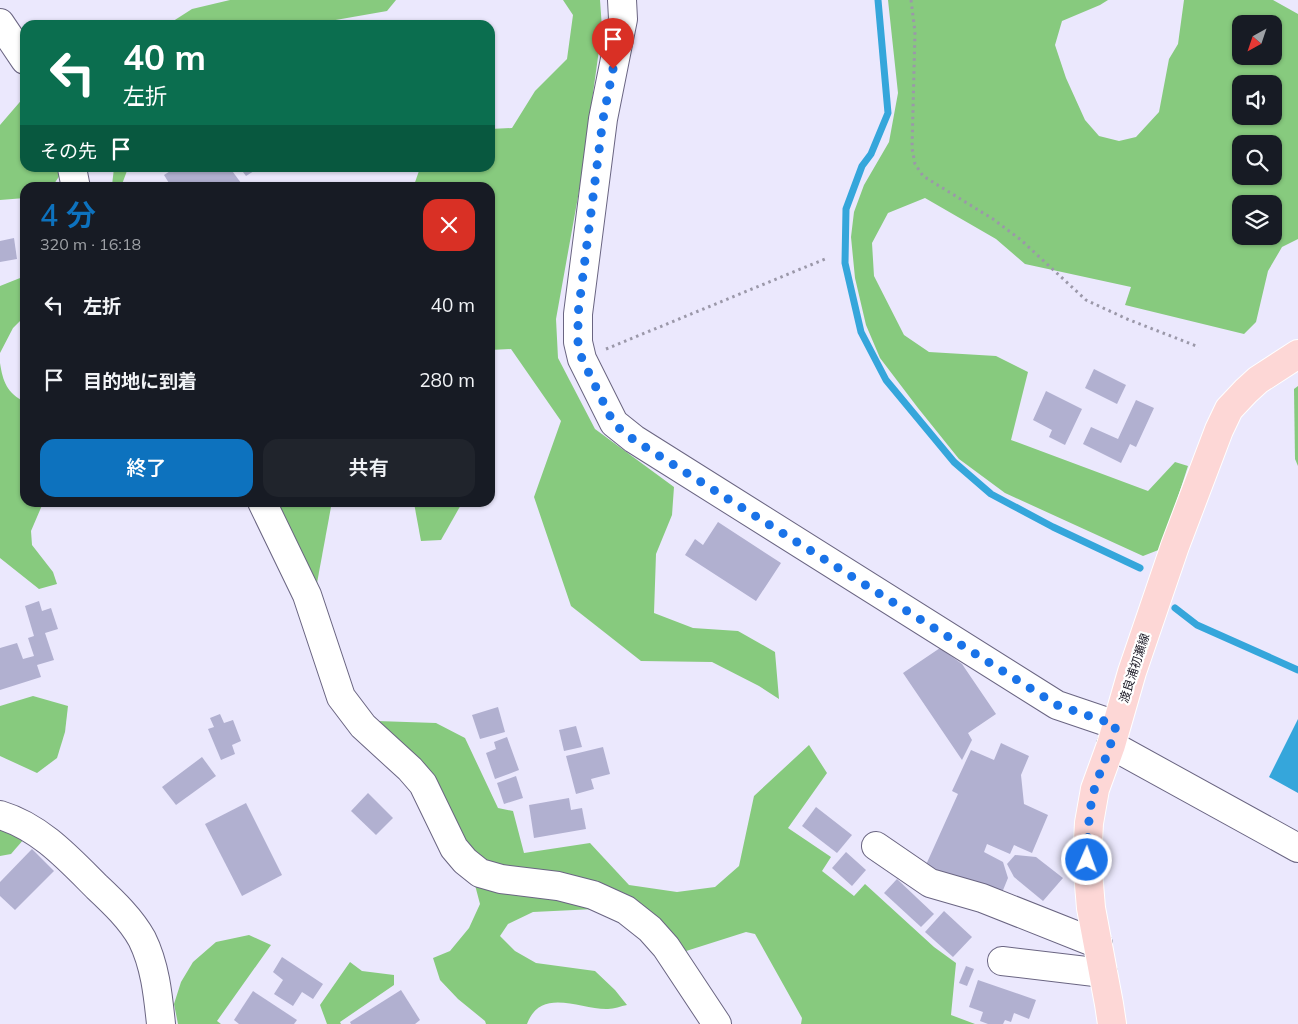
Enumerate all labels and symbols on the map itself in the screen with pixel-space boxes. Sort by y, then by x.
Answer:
north arrow [1232,15,1282,65]
pin [592,18,634,69]
street label: 渡良浦初瀬線 [1116,631,1152,705]
position arrow [1060,833,1112,885]

